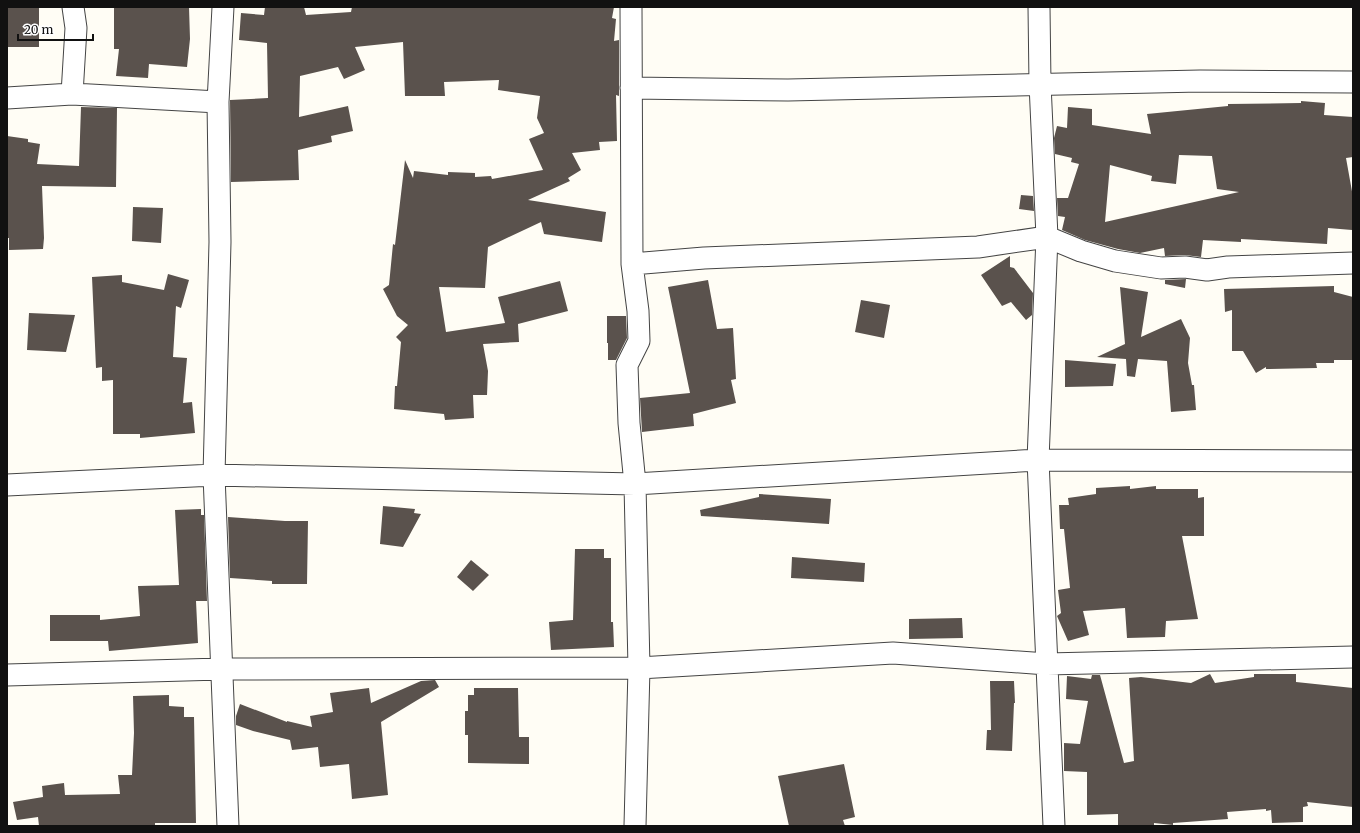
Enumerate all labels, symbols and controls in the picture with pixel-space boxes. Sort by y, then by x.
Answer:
scale bar [18,16,93,42]
text: 20 m [24,22,53,37]

